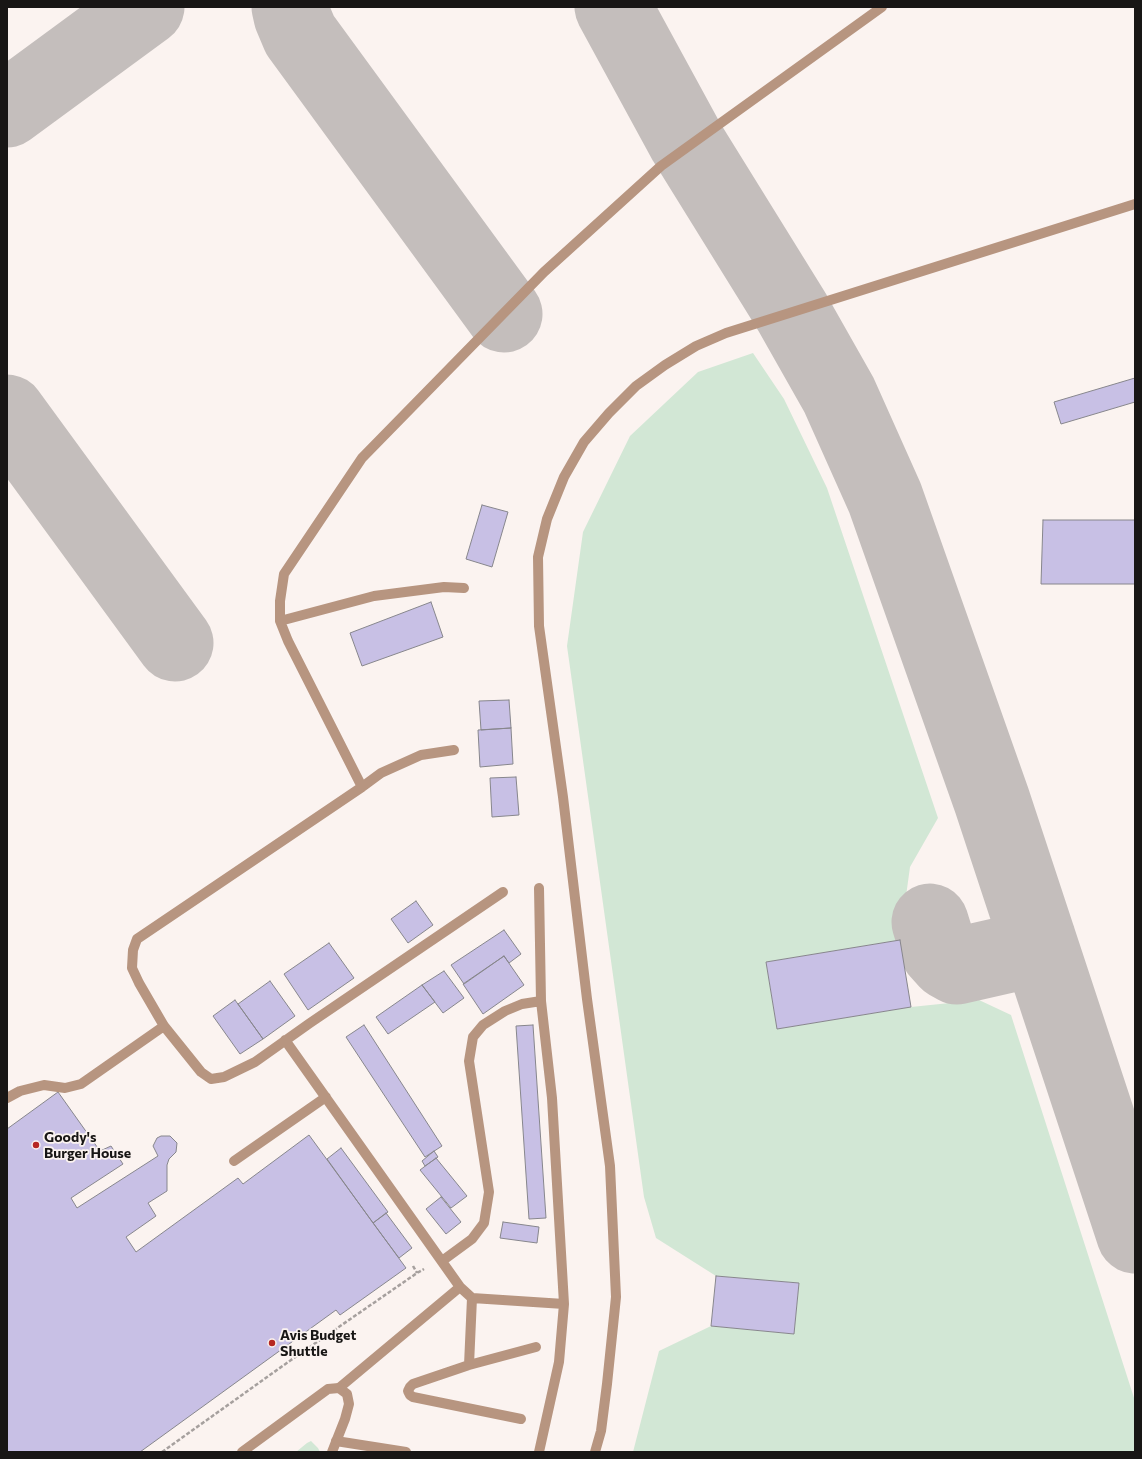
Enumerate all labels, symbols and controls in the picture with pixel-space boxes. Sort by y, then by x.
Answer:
place label: Goody's Burger House [44,1129,131,1162]
marker: Goody's Burger House [31,1140,41,1150]
place label: Avis Budget Shuttle [280,1327,356,1360]
marker: Avis Budget Shuttle [267,1338,277,1348]

